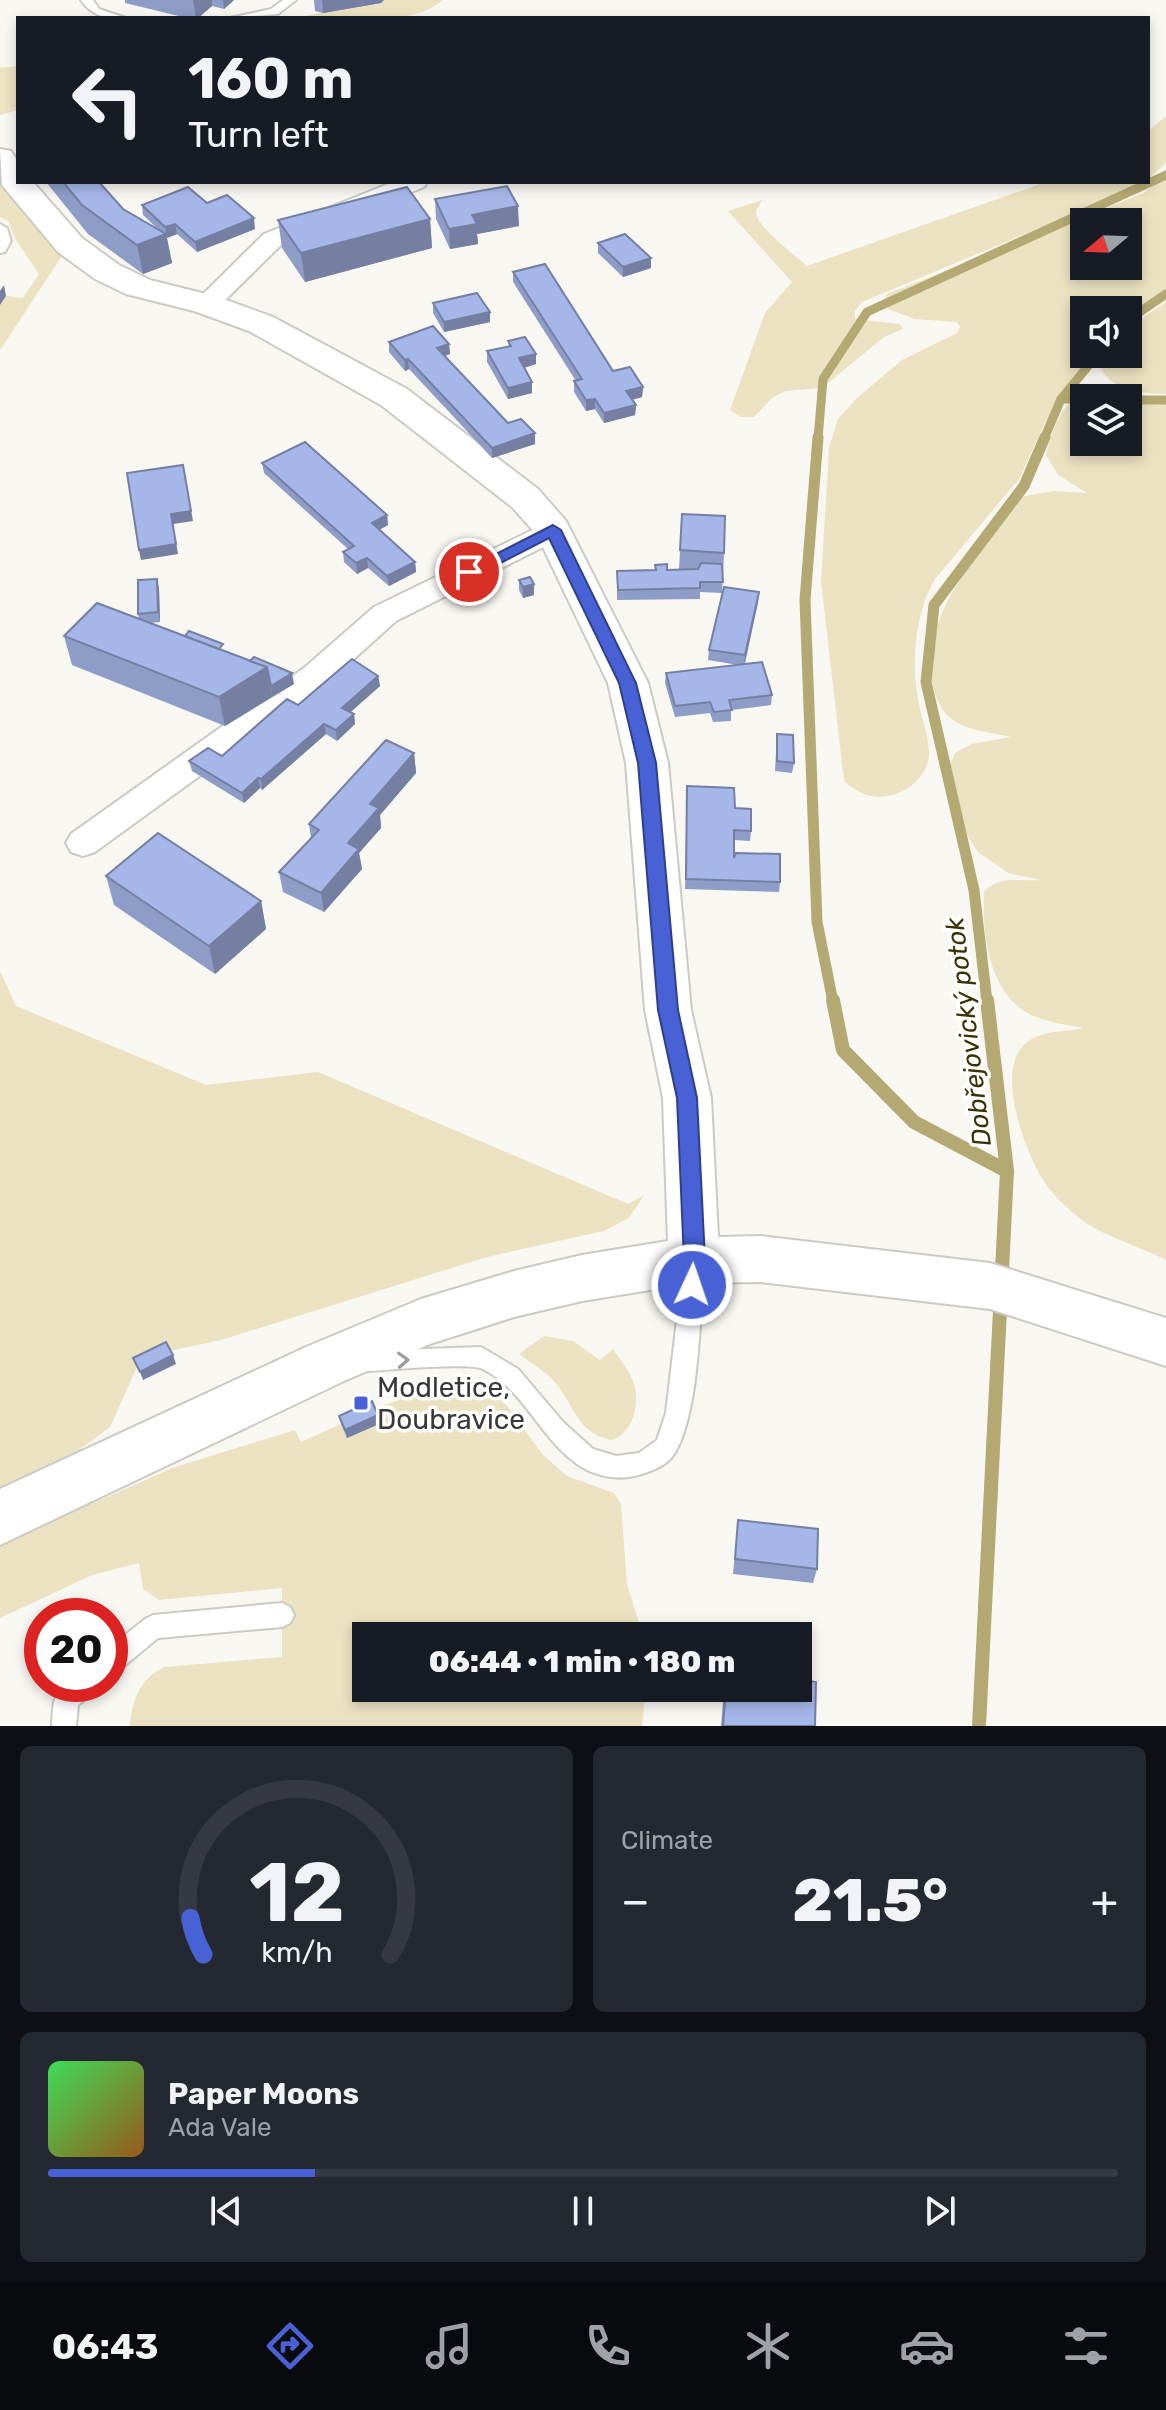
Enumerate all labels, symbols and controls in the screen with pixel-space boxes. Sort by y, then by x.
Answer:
text: 160 m [188,46,354,112]
icon: left [56,48,160,152]
text: Turn left [188,113,329,156]
north arrow [1070,208,1142,280]
map controls [1070,208,1142,456]
button: sound [1070,296,1142,368]
button: layers [1070,384,1142,456]
pin [435,538,503,606]
icon: arrive [447,550,491,594]
water label: Dobřejovický potok [939,915,998,1148]
position arrow [650,1243,734,1327]
one-way arrow [397,1351,410,1368]
place label: Modletice, Doubravice [377,1371,525,1436]
marker: Modletice, Doubravice [352,1394,370,1412]
speed limit sign: 20 [24,1598,128,1702]
text: 06:44 · 1 min · 180 m [429,1644,735,1680]
text: Climate [621,1825,713,1856]
text: 12 [249,1843,344,1942]
text: 21.5° [792,1865,948,1936]
text: − [621,1875,650,1927]
text: + [1091,1875,1118,1927]
text: km/h [261,1935,332,1969]
text: Paper Moons [168,2076,359,2112]
text: Ada Vale [168,2112,272,2143]
icon: previous [204,2189,248,2233]
icon: pause [561,2189,605,2233]
icon: next [918,2189,962,2233]
icon: directions [262,2318,318,2374]
icon: music [421,2318,477,2374]
icon: phone [580,2318,636,2374]
icon: climate [740,2318,796,2374]
icon: car [899,2318,955,2374]
icon: filters [1058,2318,1114,2374]
text: 06:43 [52,2325,158,2368]

